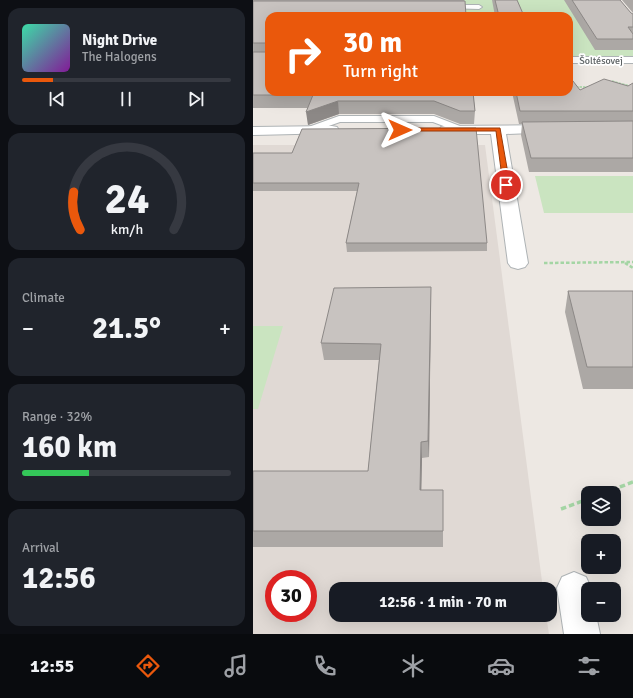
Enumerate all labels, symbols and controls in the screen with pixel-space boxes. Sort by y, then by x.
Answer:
text: 30 m [343,26,402,60]
icon: right [277,28,329,80]
text: Night Drive [82,31,157,49]
text: The Halogens [82,49,157,65]
street label: Šoltésovej [579,54,623,67]
text: Turn right [343,60,418,82]
icon: previous [46,88,68,110]
icon: pause [115,88,137,110]
icon: next [185,88,207,110]
position arrow [379,109,421,151]
pin [489,168,523,202]
text: 24 [104,174,149,225]
icon: arrive [495,174,517,196]
text: km/h [110,220,143,237]
text: Climate [22,290,65,306]
text: 21.5° [92,310,161,347]
text: − [22,315,34,342]
text: + [219,315,231,342]
text: Range · 32% [22,409,92,425]
text: 160 km [22,429,117,466]
map controls [581,486,621,622]
button: layers [581,486,621,526]
button: + [581,534,621,574]
text: Arrival [22,540,59,556]
text: 12:56 [22,560,96,597]
speed limit sign: 30 [265,570,317,622]
button: − [581,582,621,622]
text: 12:56 · 1 min · 70 m [379,593,507,611]
icon: directions [134,652,162,680]
icon: music [222,652,250,680]
icon: phone [311,652,339,680]
icon: climate [399,652,427,680]
icon: car [487,652,515,680]
icon: filters [575,652,603,680]
text: 12:55 [30,655,74,677]

